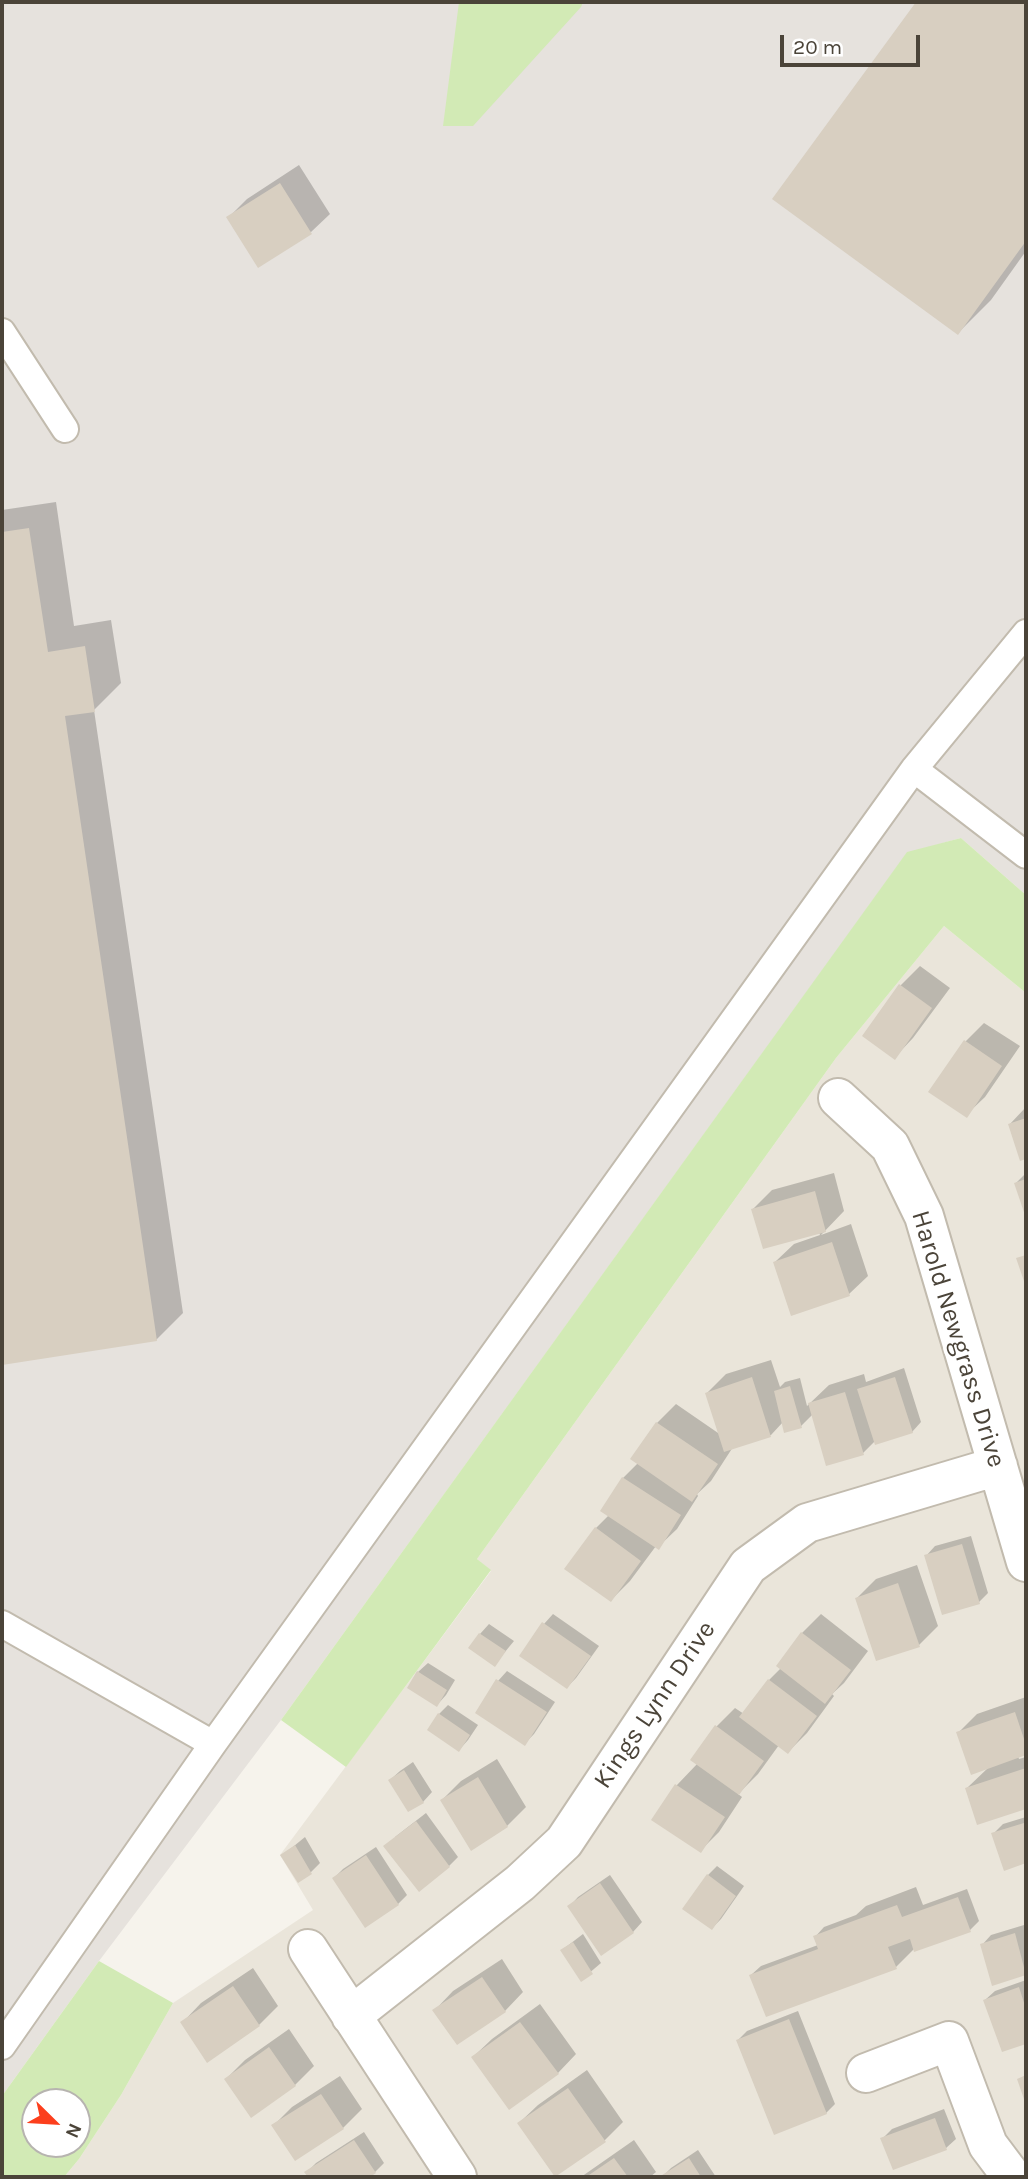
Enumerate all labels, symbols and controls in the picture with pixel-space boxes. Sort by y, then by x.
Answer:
scale bar [783,21,923,65]
text: 20 m [793,35,842,59]
street label: Harold Newgrass Drive [904,1207,1012,1471]
street label: Kings Lynn Drive [587,1615,723,1795]
north arrow [21,2088,91,2158]
text: N [61,2120,86,2141]

